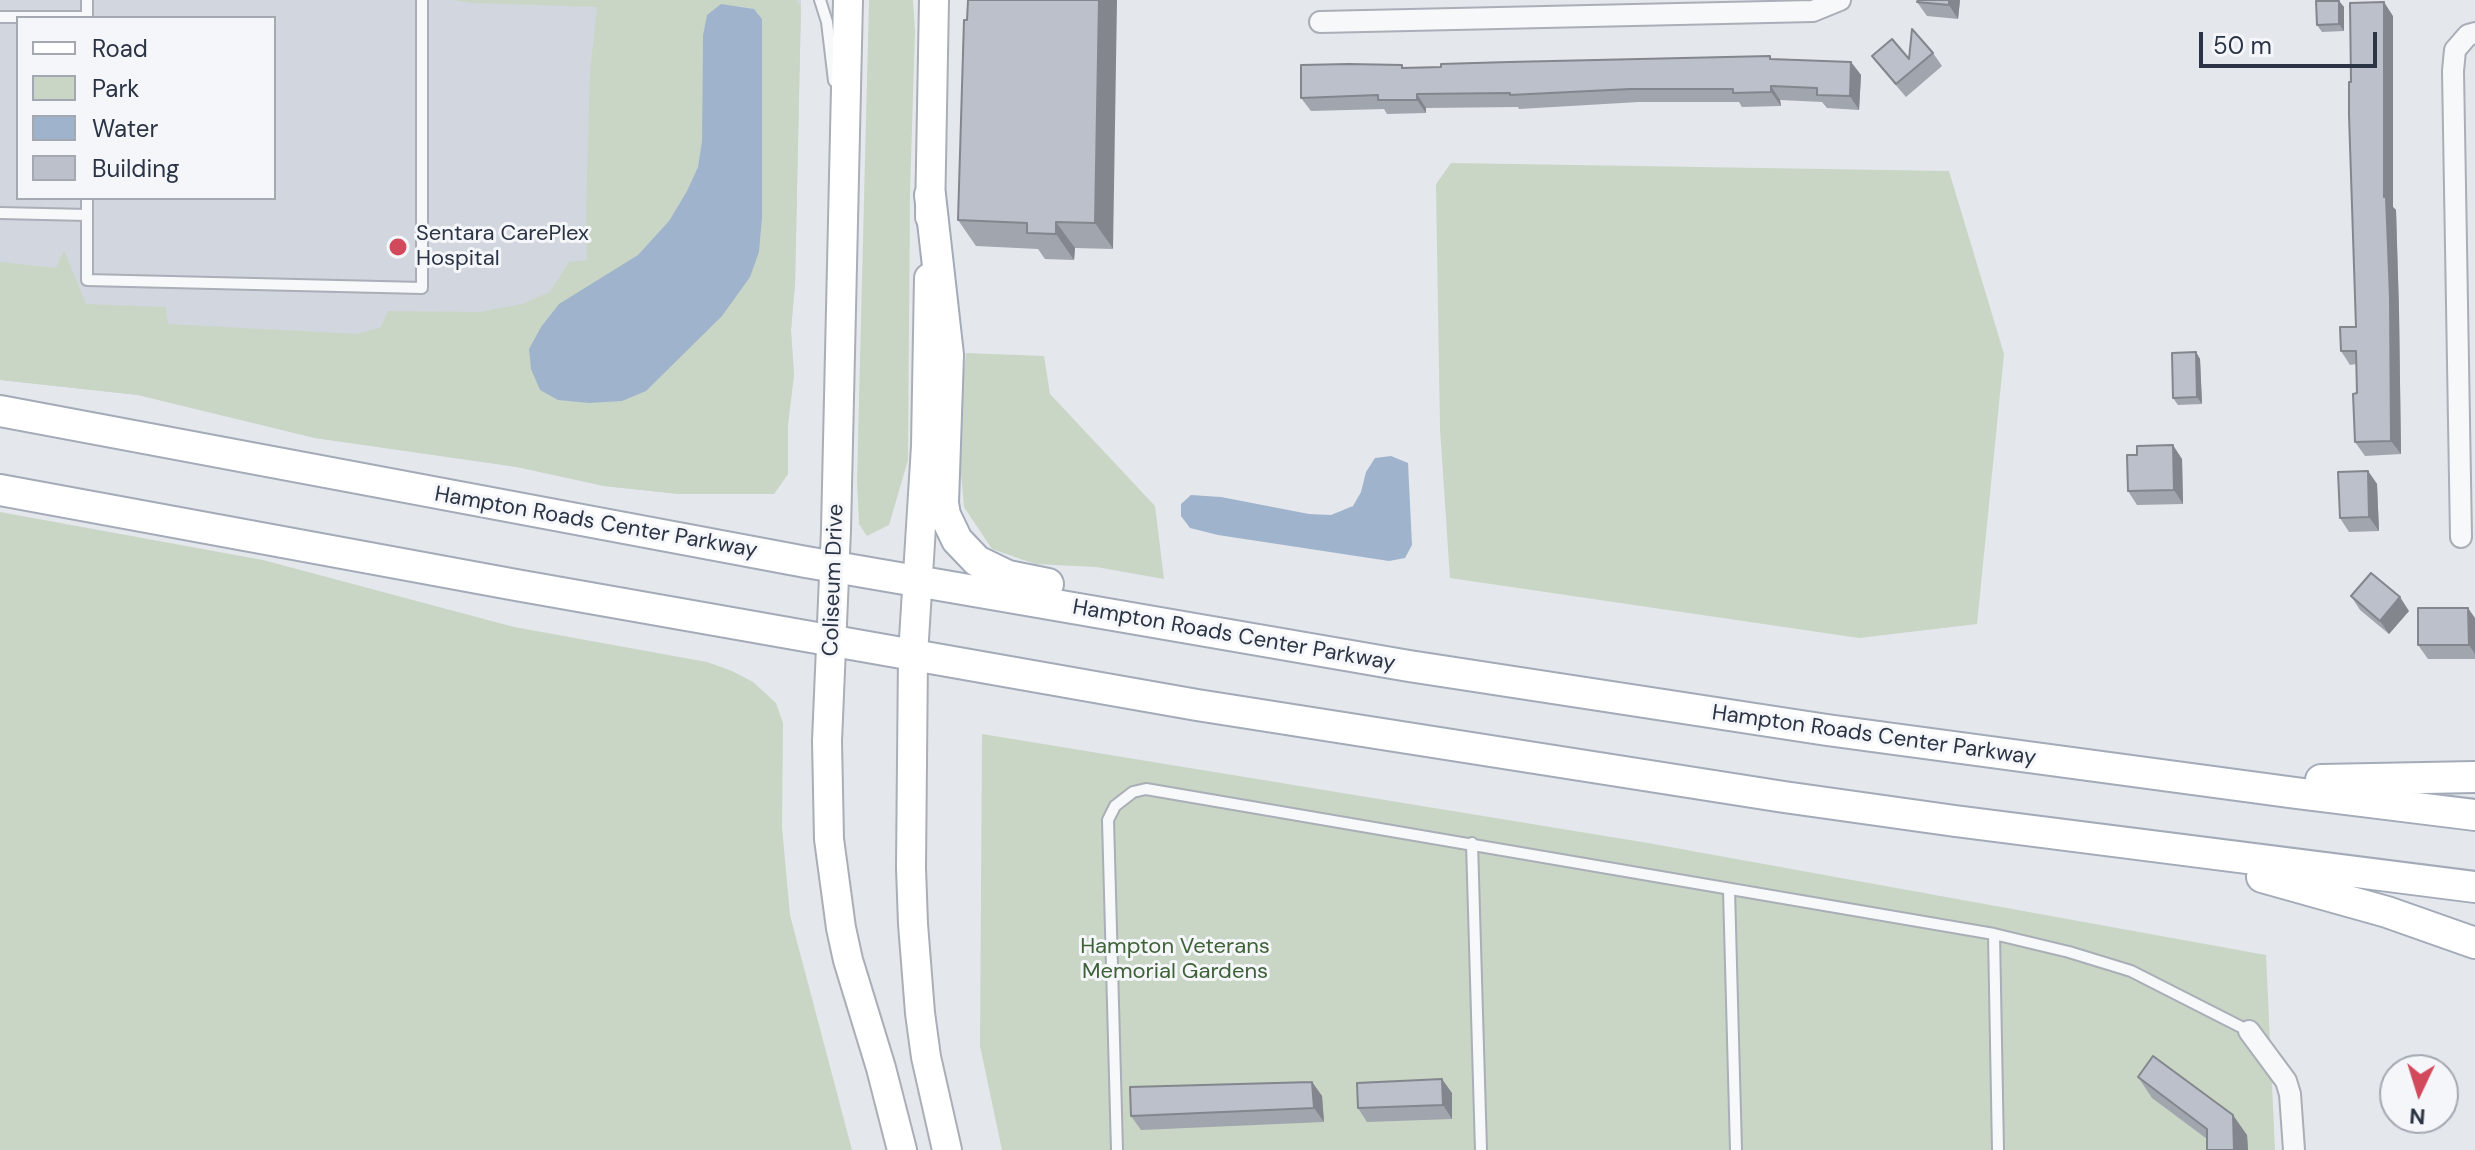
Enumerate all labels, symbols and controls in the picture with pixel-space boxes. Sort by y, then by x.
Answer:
legend [16,16,276,200]
scale bar [2203,16,2381,66]
text: 50 m [2213,30,2272,61]
text: Road [92,33,148,64]
text: Park [92,73,139,104]
text: Water [92,113,158,144]
text: Building [92,153,179,184]
place label: Sentara CarePlex Hospital [416,221,589,272]
marker: Sentara CarePlex Hospital [387,236,409,258]
street label: Hampton Roads Center Parkway [433,482,759,564]
street label: Coliseum Drive [818,503,850,657]
street label: Hampton Roads Center Parkway [1071,595,1397,677]
street label: Hampton Roads Center Parkway [1710,700,2038,772]
park label: Hampton Veterans Memorial Gardens [1080,934,1270,986]
north arrow [2379,1054,2459,1134]
text: N [2408,1101,2426,1131]

